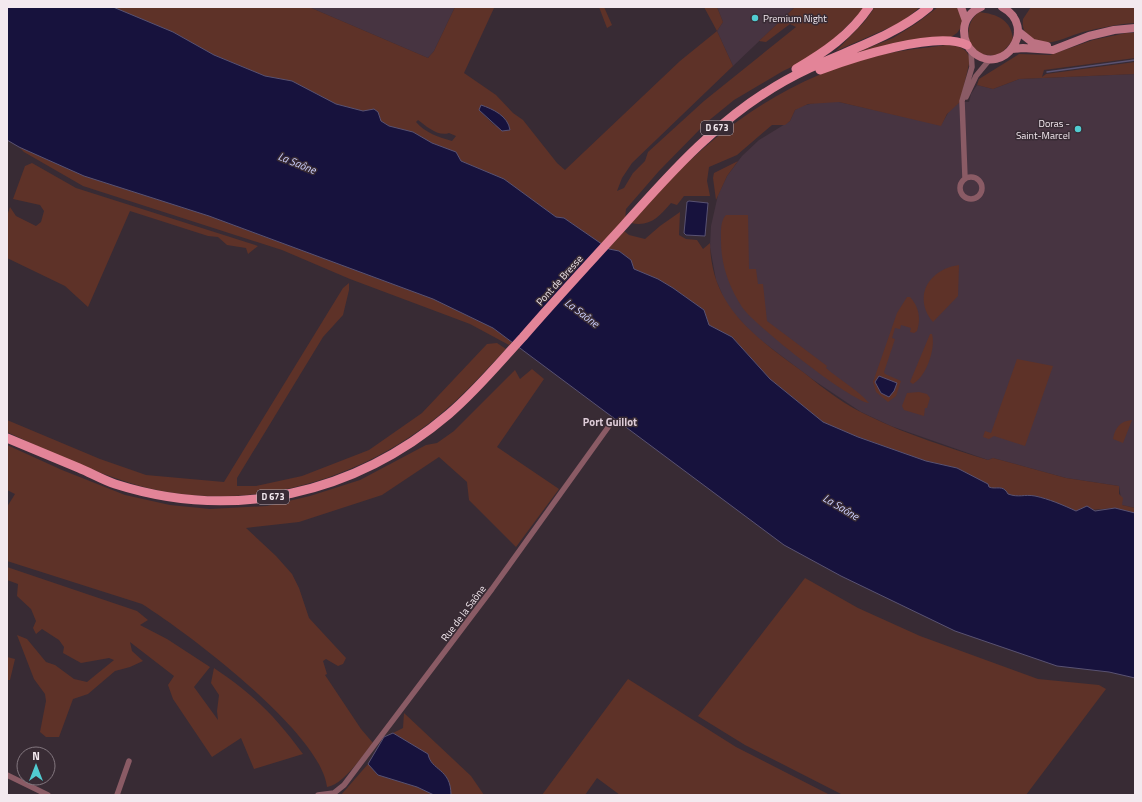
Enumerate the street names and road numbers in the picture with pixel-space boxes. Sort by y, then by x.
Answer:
road number: D 673 [701,121,733,135]
street label: Pont de Bresse [532,252,586,309]
road number: D 673 [257,490,289,504]
street label: Rue de la Saône [437,582,490,645]

